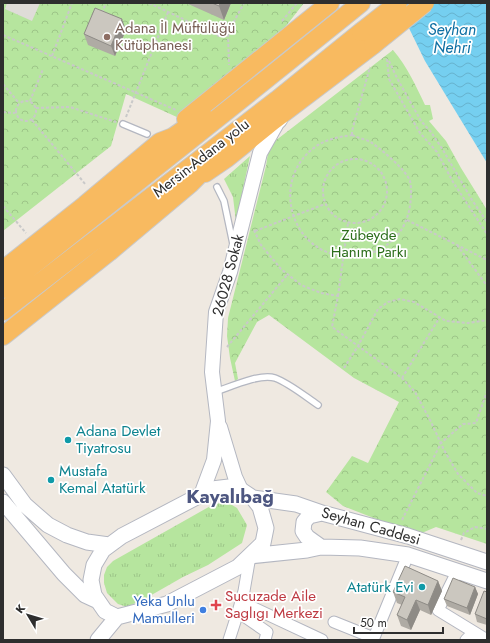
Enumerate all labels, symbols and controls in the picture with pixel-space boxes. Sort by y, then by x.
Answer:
place label: Adana İl Müftülüğü Kütüphanesi [115,17,235,56]
water label: Seyhan Nehri [428,18,476,59]
marker: Adana İl Müftülüğü Kütüphanesi [102,32,112,42]
street label: Mersin-Adana yolu [148,113,254,203]
park label: Zübeyde Hanım Parkı [331,224,407,263]
street label: 26028 Sokak [206,231,250,319]
place label: Adana Devlet Tiyatrosu [76,420,161,459]
marker: Adana Devlet Tiyatrosu [63,435,73,445]
place label: Mustafa Kemal Atatürk [59,460,146,499]
marker: Mustafa Kemal Atatürk [46,475,56,485]
district label: Kayalıbağ [186,483,274,510]
street label: Seyhan Caddesi [319,501,423,551]
place label: Atatürk Evi [347,576,414,598]
marker: Atatürk Evi [417,582,427,592]
place label: Sucuzade Aile Saglıgı Merkezi [225,585,323,624]
place label: Yeka Unlu Mamulleri [132,590,195,629]
north arrow [8,595,48,635]
marker: Sucuzade Aile Saglıgı Merkezi [210,599,222,611]
text: K [11,601,29,617]
marker: Yeka Unlu Mamulleri [198,605,208,615]
scale bar [354,609,443,635]
text: 50 m [360,614,387,632]

